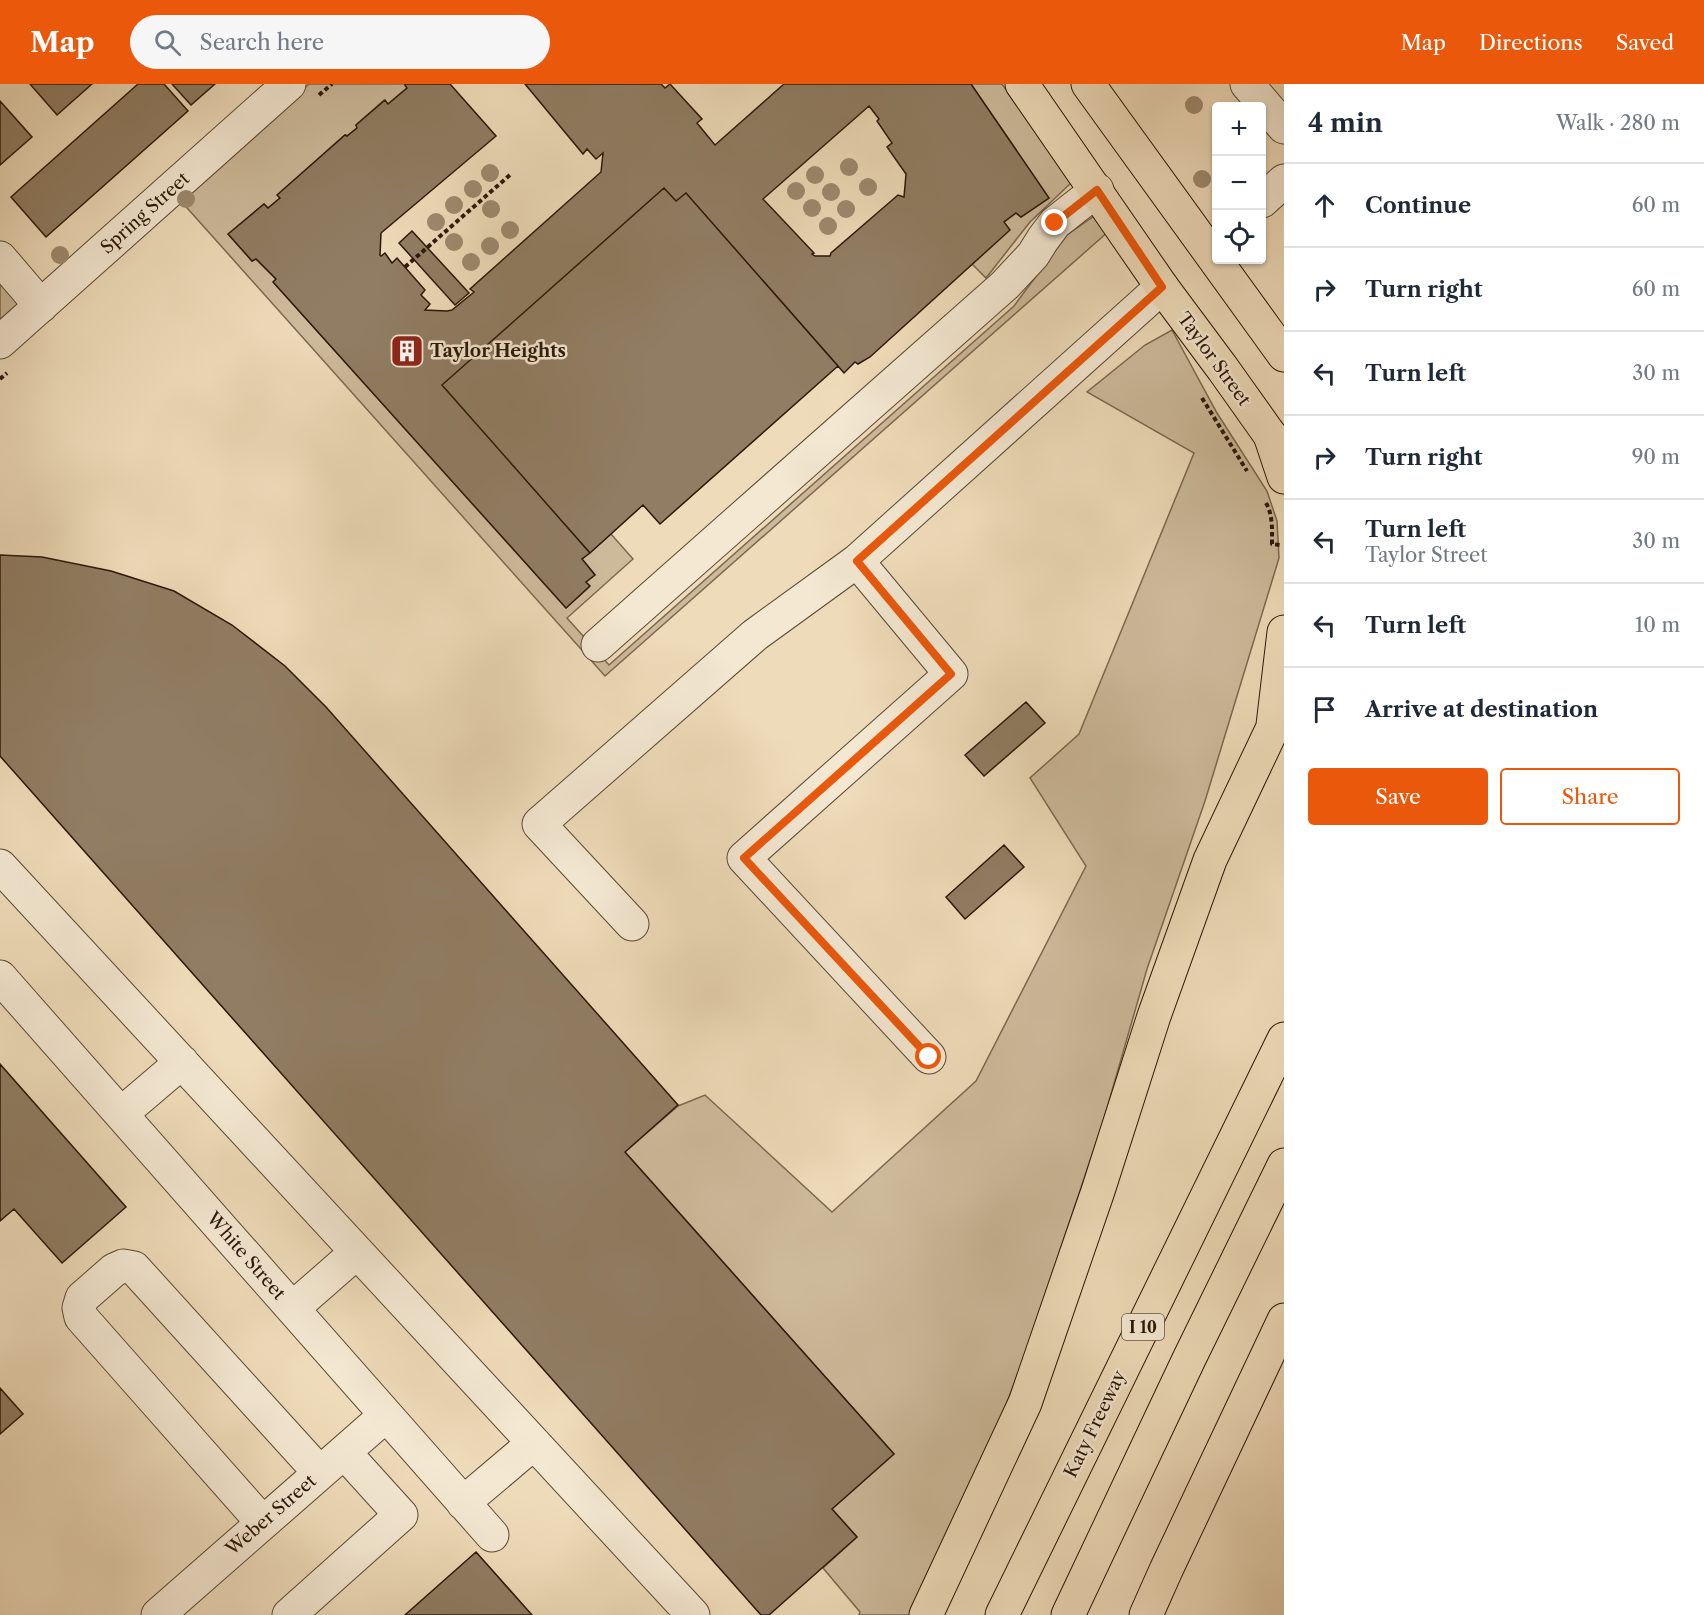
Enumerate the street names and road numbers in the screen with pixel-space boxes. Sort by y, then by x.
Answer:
street label: Spring Street [96,167,194,258]
street label: Taylor Street [1173,308,1256,411]
street label: White Street [201,1207,291,1305]
road number: I 10 [1122,1314,1164,1340]
street label: Katy Freeway [1060,1366,1131,1481]
street label: Weber Street [221,1469,321,1561]

